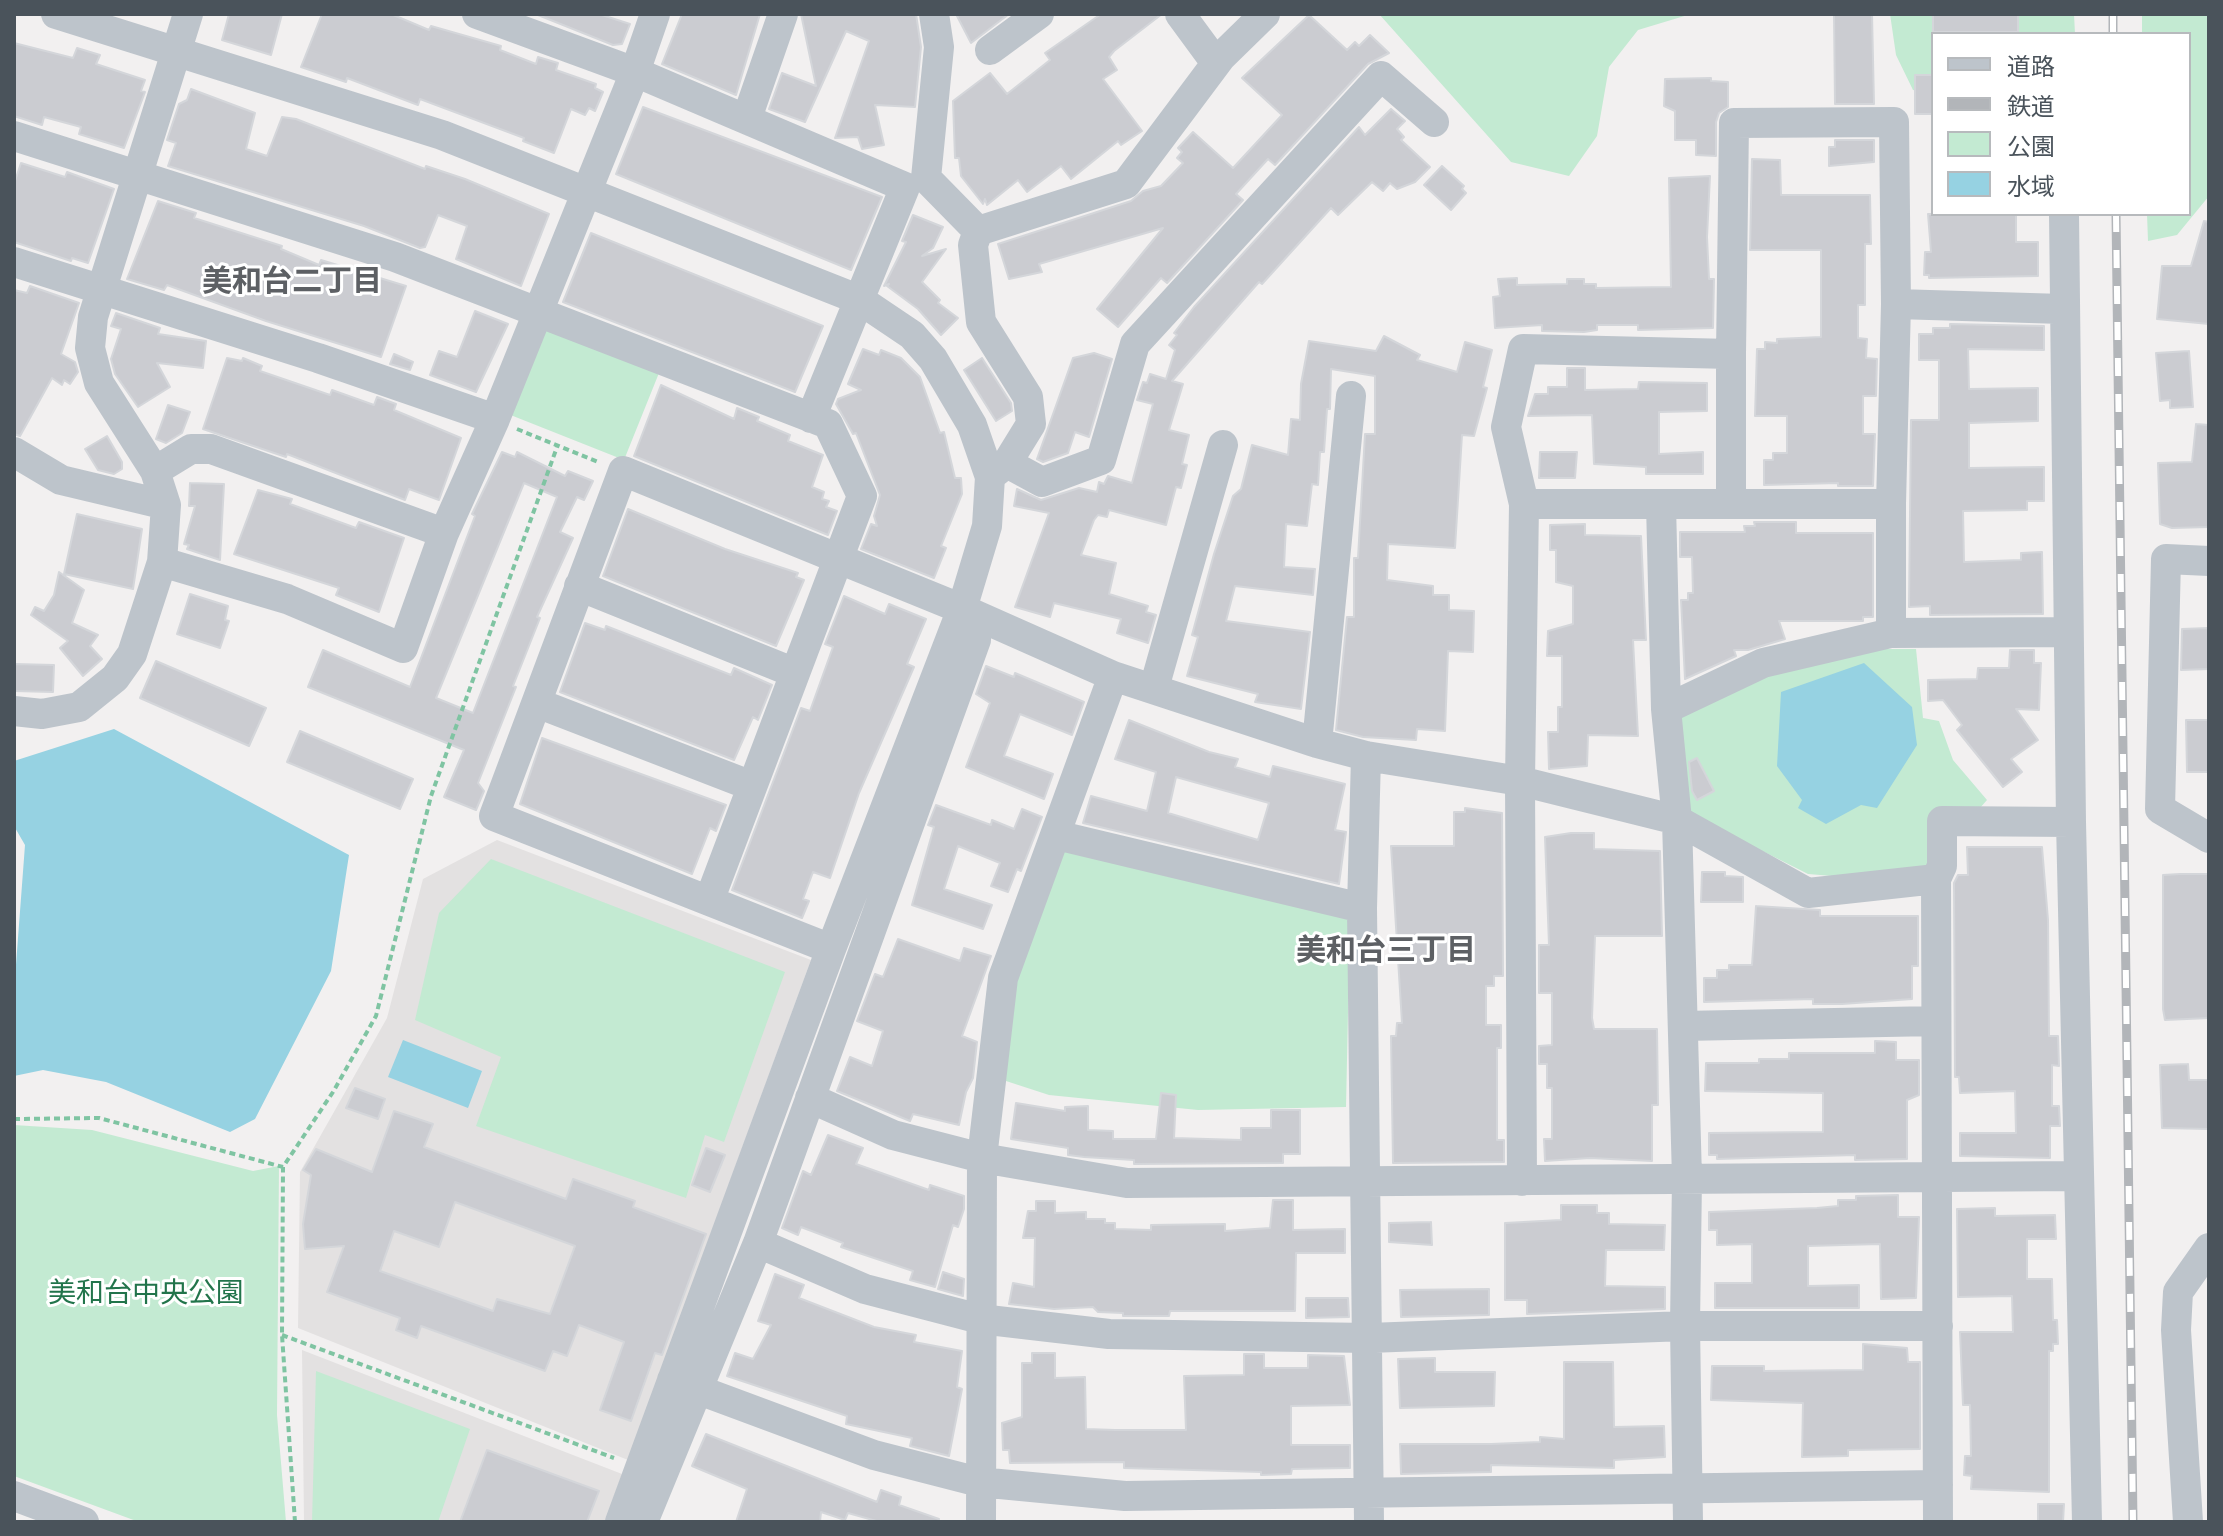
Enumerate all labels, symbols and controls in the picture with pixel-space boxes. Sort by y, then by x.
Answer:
legend [1931,32,2191,216]
text: 道路 [2007,51,2055,80]
text: 鉄道 [2007,91,2055,120]
text: 公園 [2007,131,2055,160]
text: 水域 [2007,171,2055,200]
district label: 美和台二丁目 [202,263,382,299]
district label: 美和台三丁目 [1296,932,1476,968]
park label: 美和台中央公園 [48,1276,244,1310]

